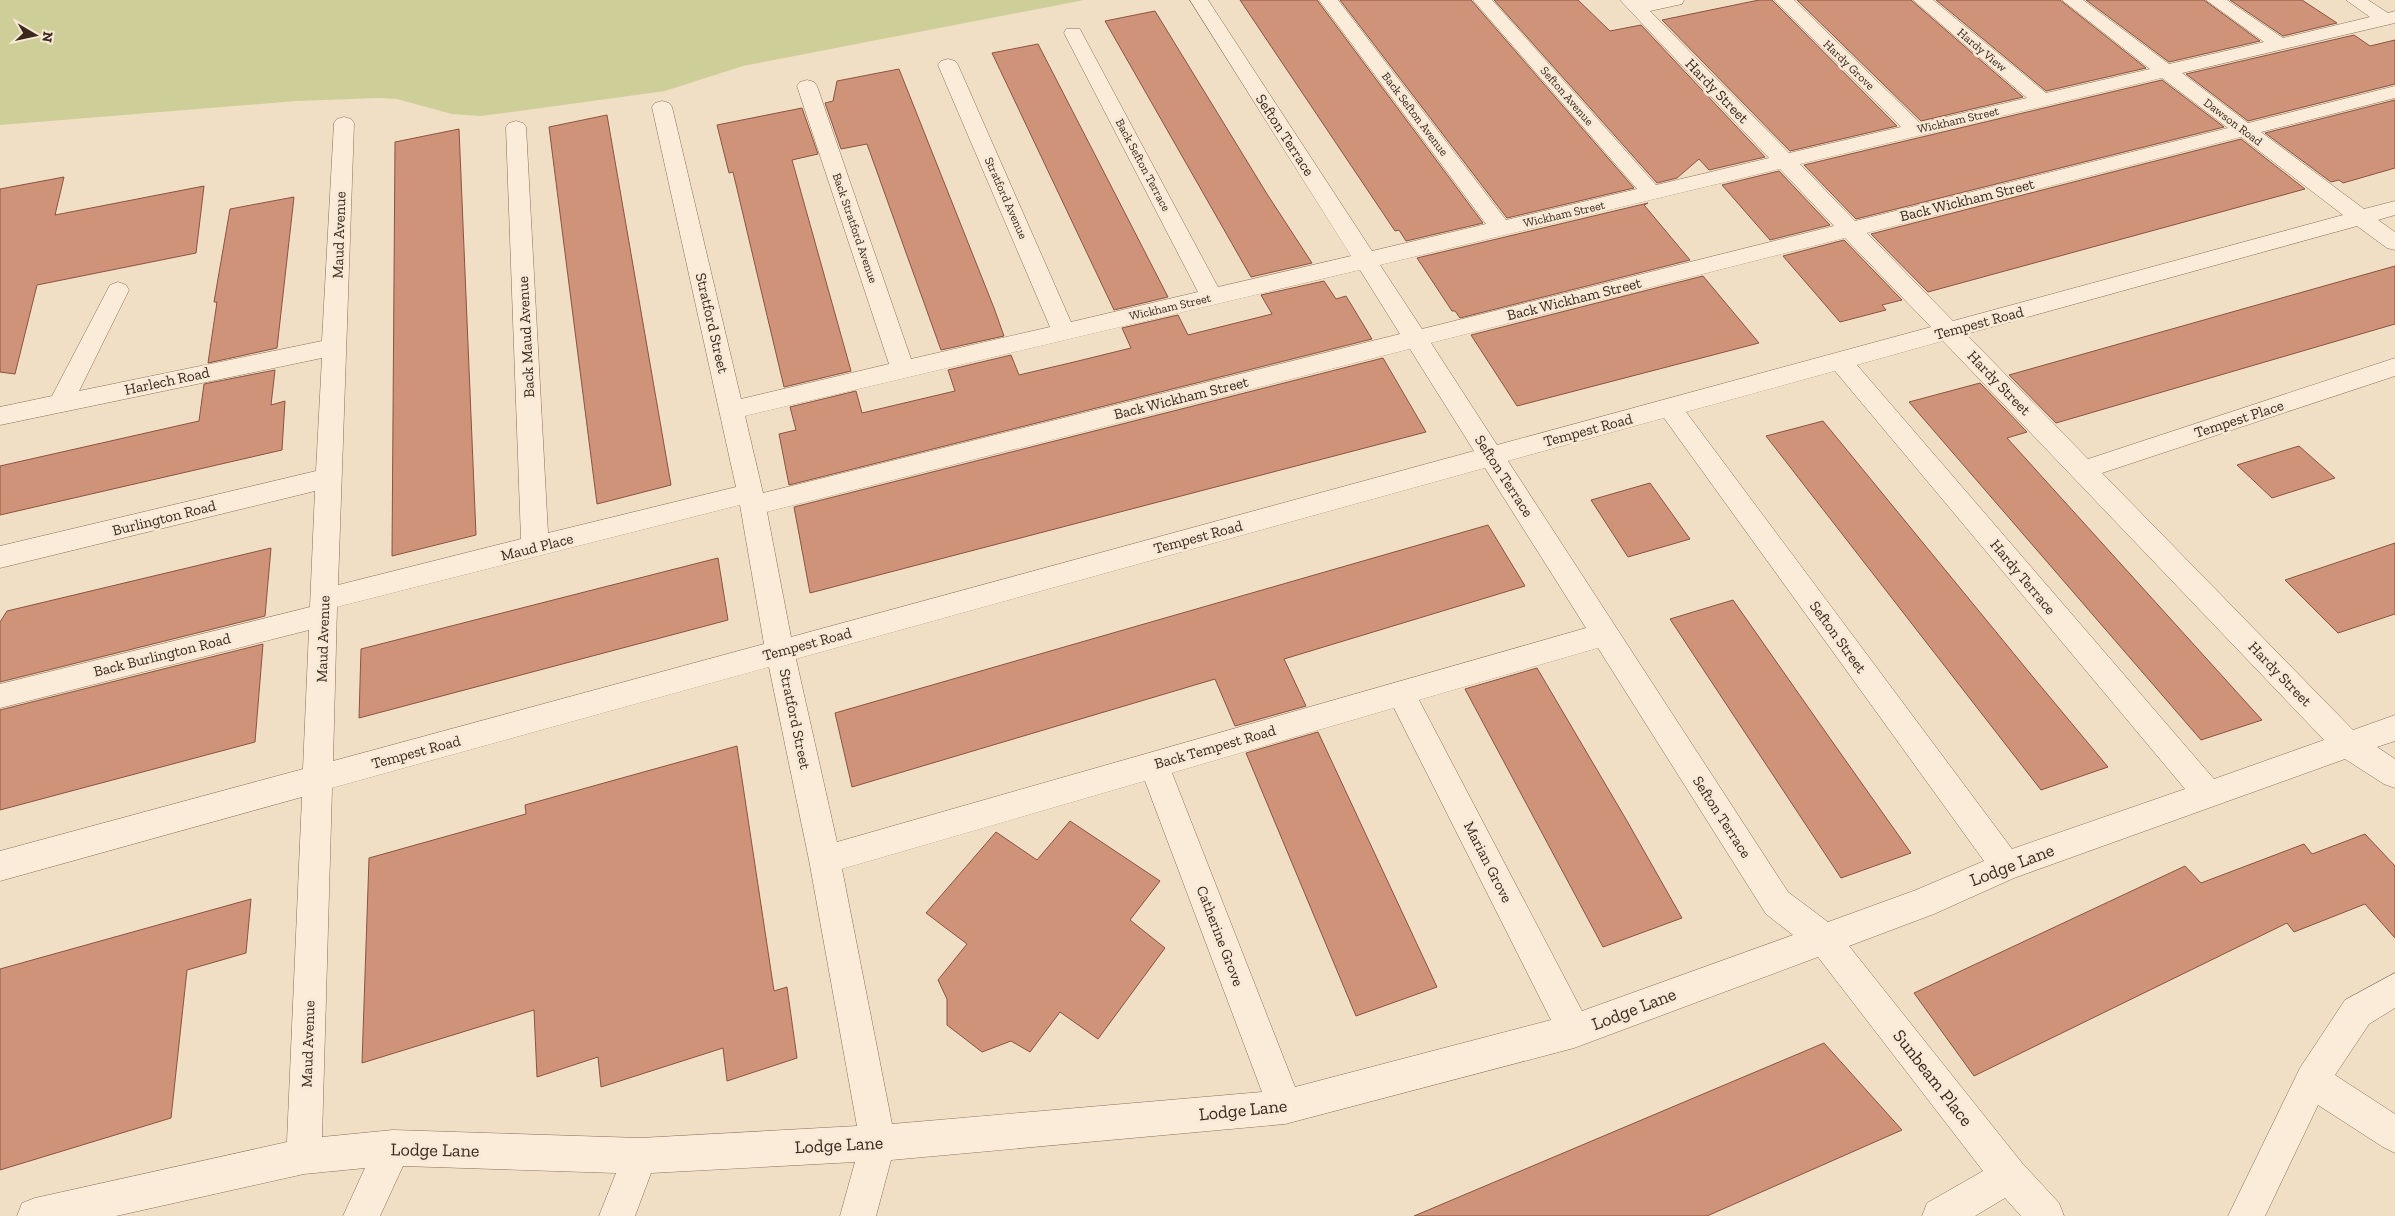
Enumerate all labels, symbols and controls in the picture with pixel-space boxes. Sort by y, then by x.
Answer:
north arrow [10,10,60,60]
street label: Hardy View [1955,25,2010,75]
text: N [38,30,57,44]
street label: Hardy Grove [1821,37,1878,93]
street label: Hardy Street [1682,55,1753,127]
street label: Sefton Avenue [1538,64,1597,129]
street label: Back Sefton Avenue [1379,69,1451,159]
street label: Sefton Terrace [1252,91,1318,179]
street label: Dawson Road [2201,95,2265,149]
street label: Wickham Street [1916,104,2001,136]
street label: Back Sefton Terrace [1113,116,1173,214]
street label: Stratford Avenue [982,155,1030,241]
street label: Back Stratford Avenue [830,171,881,285]
street label: Back Wickham Street [1898,174,2037,225]
street label: Maud Avenue [328,191,350,279]
street label: Wickham Street [1522,198,1607,230]
street label: Stratford Street [692,271,732,375]
street label: Back Wickham Street [1505,273,1644,324]
street label: Back Maud Avenue [514,276,538,398]
street label: Wickham Street [1128,291,1213,323]
street label: Tempest Road [1933,302,2026,344]
street label: Hardy Street [1964,347,2035,419]
street label: Harlech Road [123,363,212,399]
street label: Back Wickham Street [1112,372,1251,423]
street label: Tempest Place [2192,396,2286,442]
street label: Tempest Road [1542,409,1635,451]
street label: Sefton Terrace [1471,432,1537,520]
street label: Burlington Road [110,496,218,540]
street label: Tempest Road [1152,516,1245,558]
street label: Maud Place [499,529,575,565]
street label: Hardy Terrace [1986,536,2060,618]
street label: Maud Avenue [312,595,334,683]
street label: Sefton Street [1806,597,1870,677]
street label: Tempest Road [761,623,854,665]
street label: Back Burlington Road [92,629,233,681]
street label: Hardy Street [2245,638,2316,710]
street label: Stratford Street [776,667,815,771]
street label: Back Tempest Road [1152,721,1279,773]
street label: Tempest Road [370,731,463,773]
street label: Sefton Terrace [1689,773,1755,861]
street label: Marian Grove [1460,818,1516,906]
street label: Lodge Lane [1967,839,2057,891]
street label: Catherine Grove [1193,883,1247,989]
street label: Lodge Lane [1589,983,1679,1035]
street label: Maud Avenue [297,1000,319,1088]
street label: Sunbeam Place [1888,1025,1978,1131]
street label: Lodge Lane [1198,1094,1288,1126]
street label: Lodge Lane [794,1132,884,1158]
street label: Lodge Lane [391,1138,479,1162]

